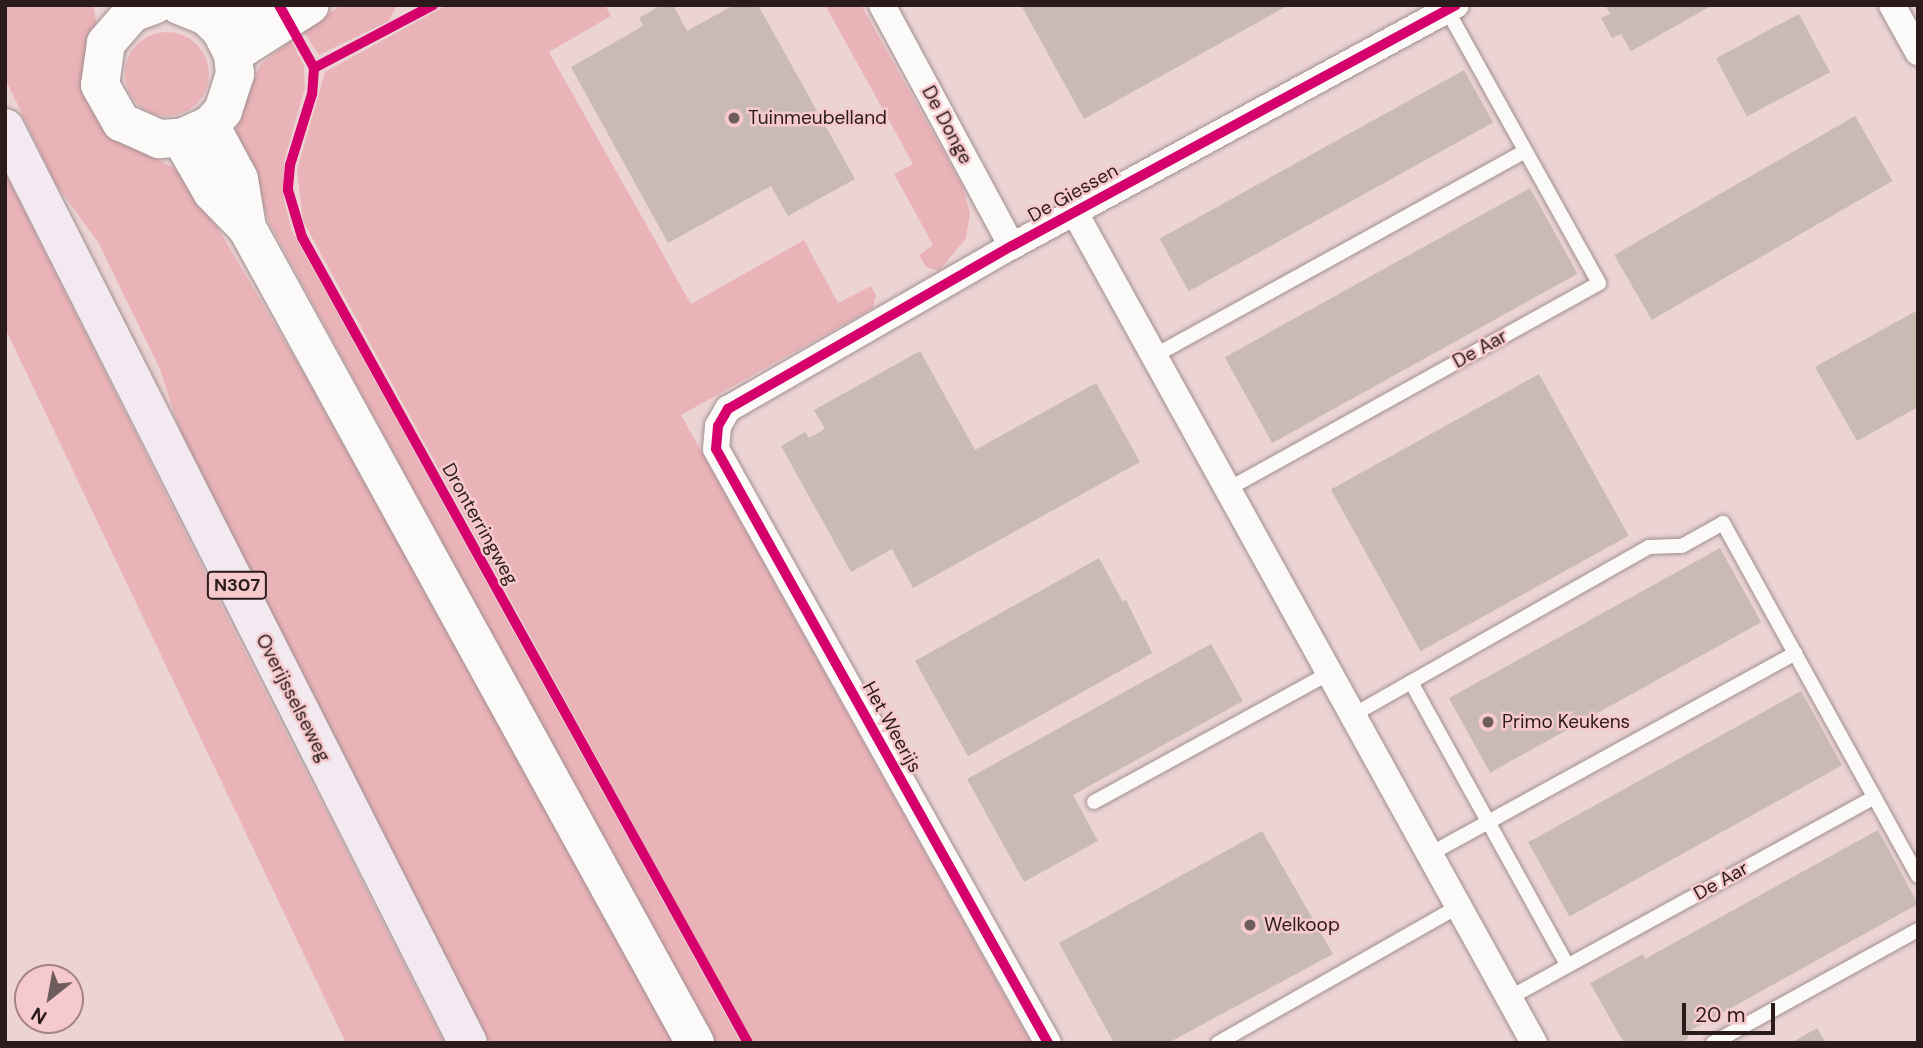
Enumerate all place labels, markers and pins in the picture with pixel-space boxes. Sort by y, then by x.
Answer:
place label: Tuinmeubelland [748,107,887,129]
marker: Tuinmeubelland [726,110,742,126]
place label: Primo Keukens [1502,711,1630,733]
marker: Primo Keukens [1480,714,1496,730]
place label: Welkoop [1264,914,1340,936]
marker: Welkoop [1242,917,1258,933]

